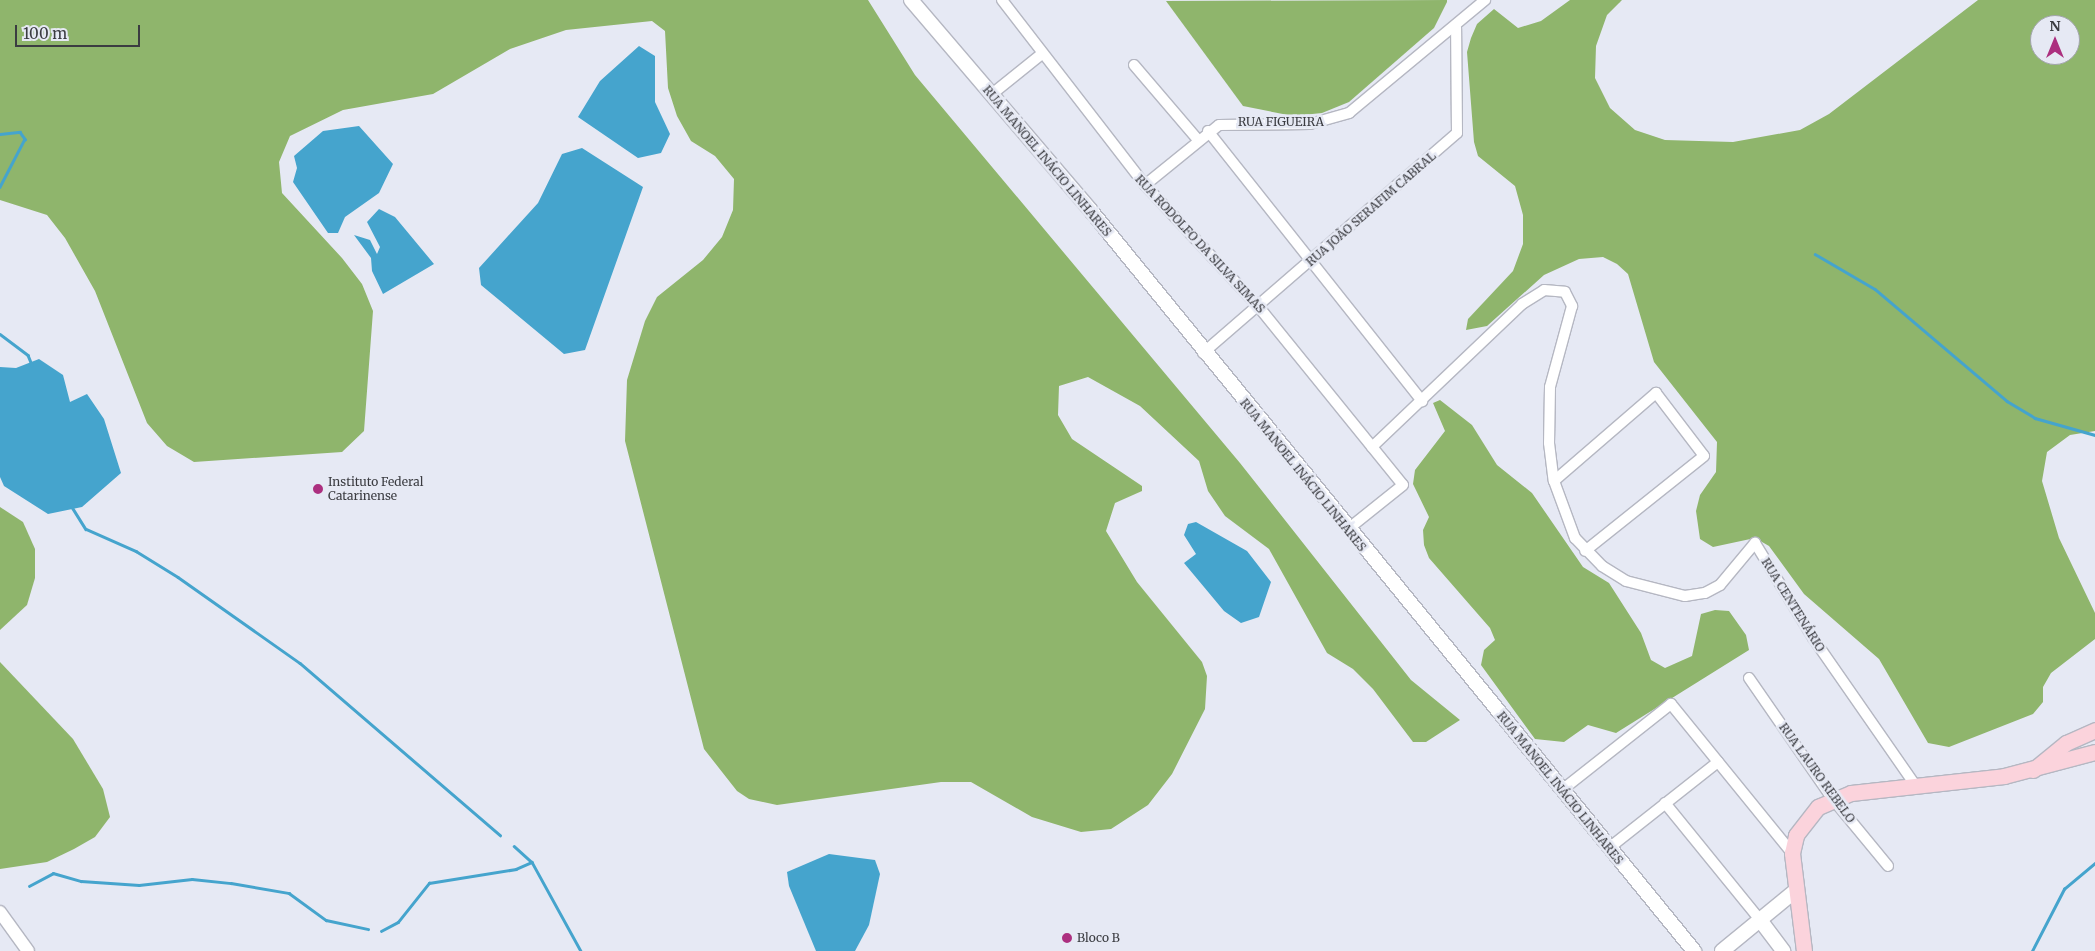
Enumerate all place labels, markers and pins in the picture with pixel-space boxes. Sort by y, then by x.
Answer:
place label: Instituto Federal Catarinense [328,475,423,503]
marker: Instituto Federal Catarinense [312,483,324,495]
place label: Bloco B [1077,931,1120,945]
marker: Bloco B [1061,932,1073,944]

